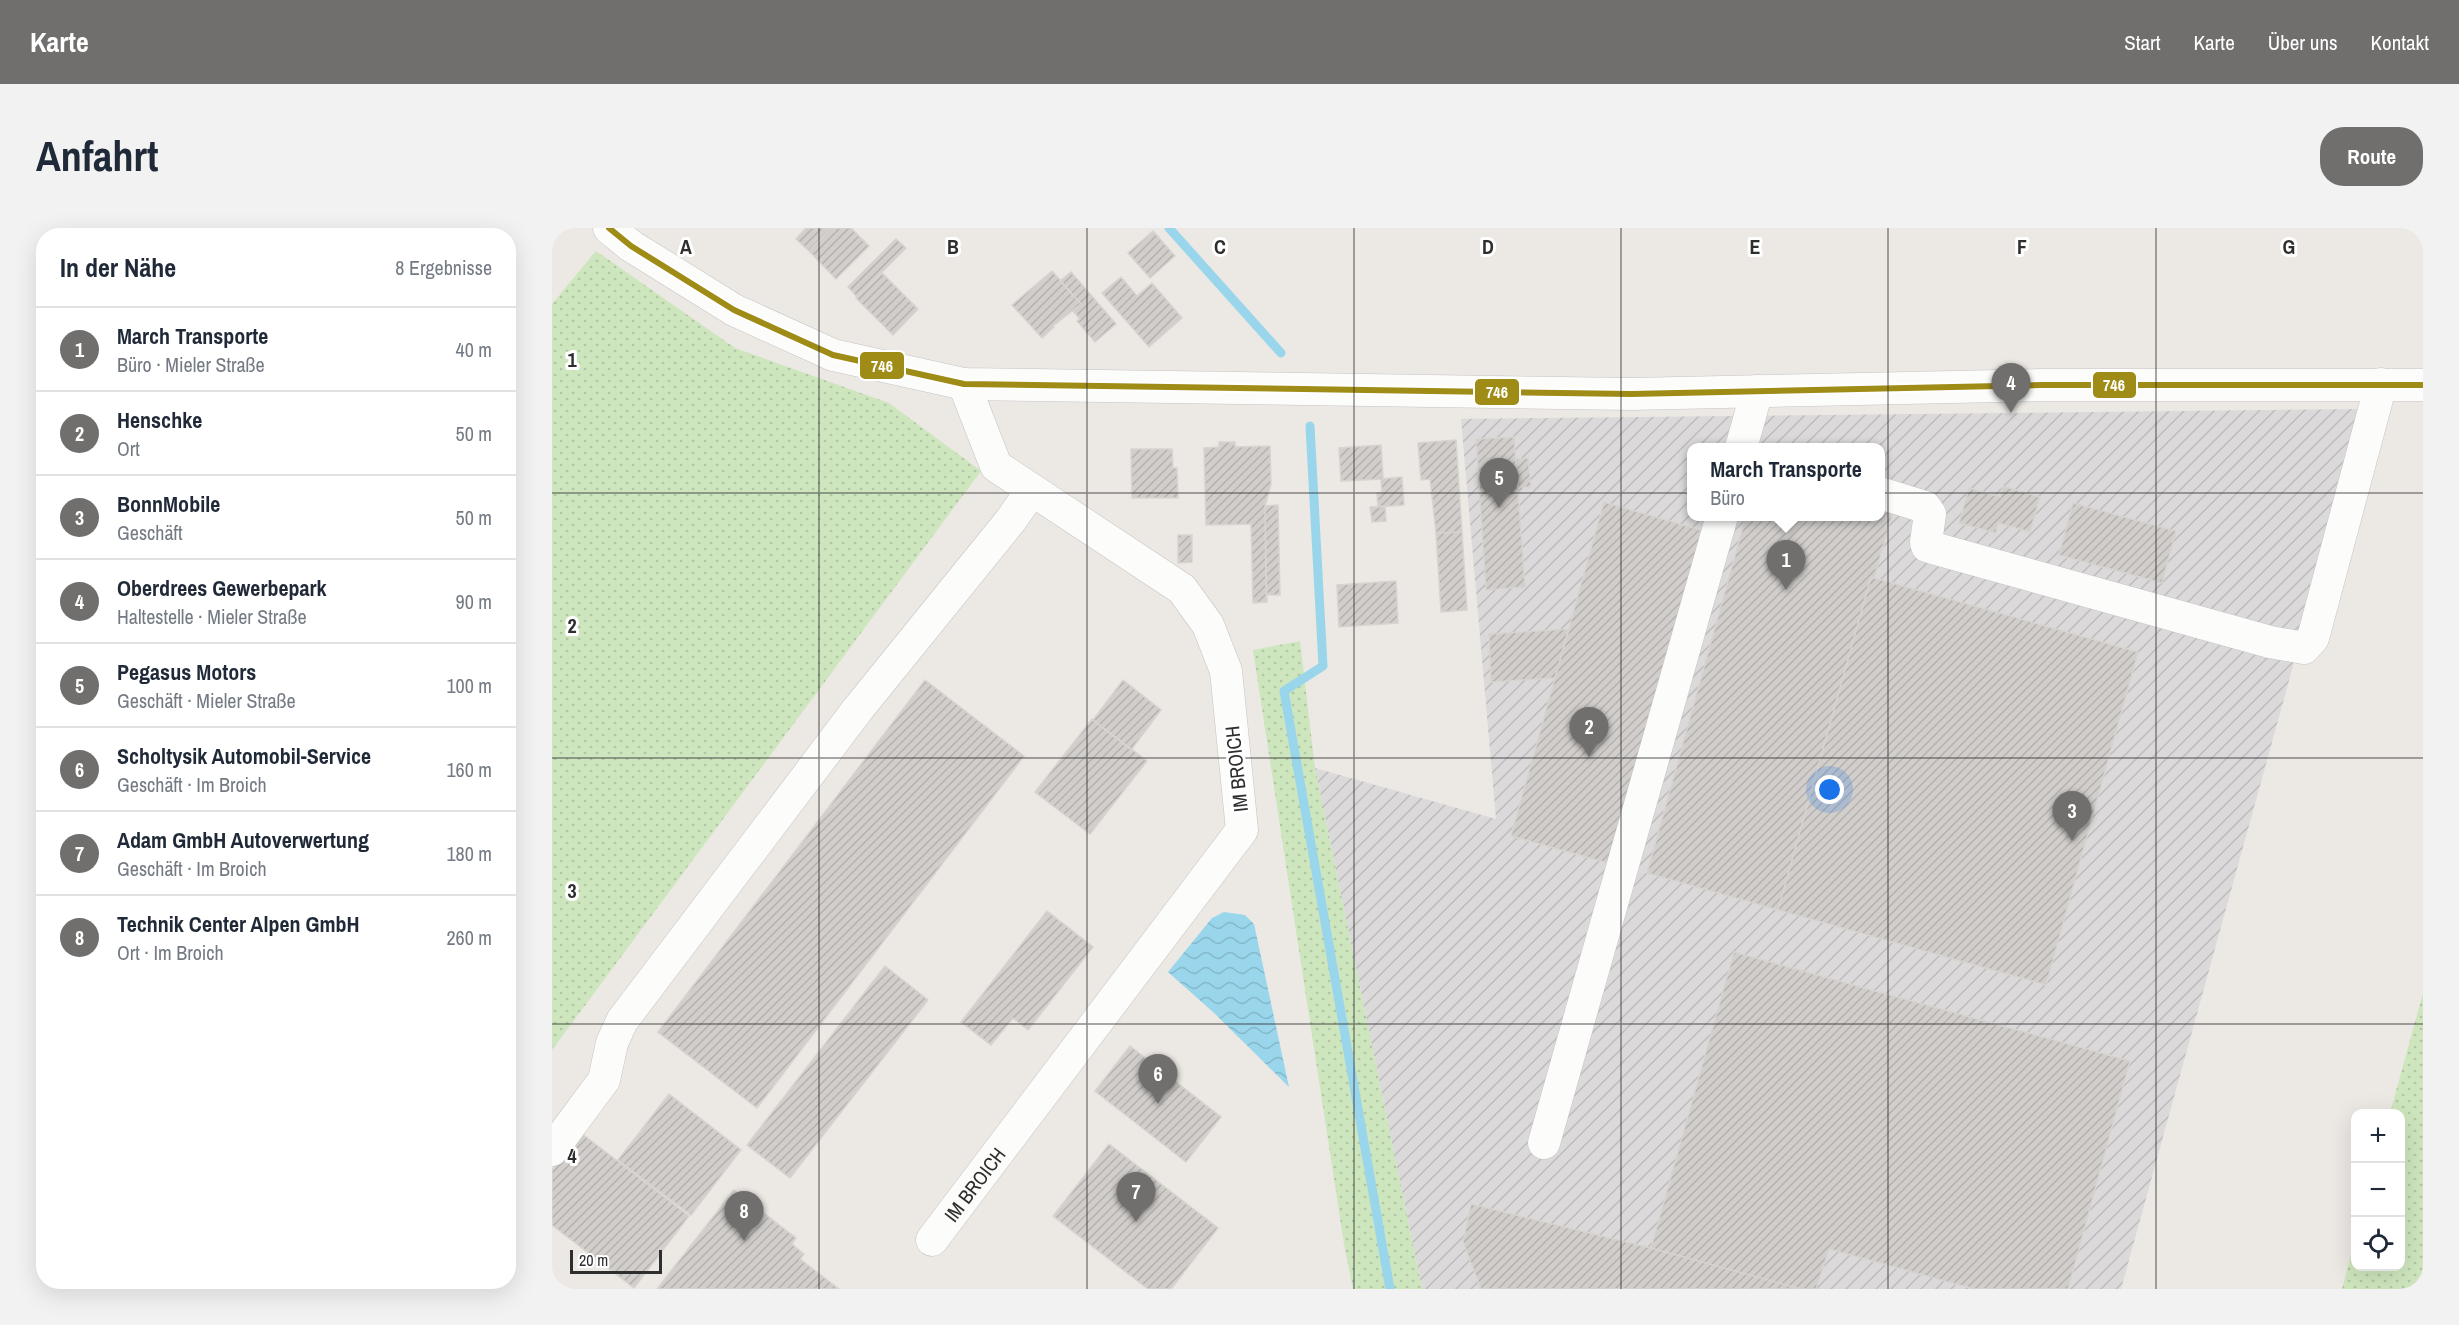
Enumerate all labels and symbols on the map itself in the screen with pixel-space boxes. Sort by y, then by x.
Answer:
text: A [680,233,692,260]
text: B [947,233,959,260]
text: C [1214,233,1226,260]
text: D [1482,233,1494,260]
text: E [1750,233,1761,260]
text: F [2017,233,2027,260]
text: G [2283,233,2295,260]
text: 1 [567,346,577,373]
line badge: 746 [859,351,905,380]
text: 746 [871,355,893,377]
pin: 4 [1992,364,2030,413]
line badge: 746 [2092,371,2137,399]
text: 746 [2103,374,2125,396]
line badge: 746 [1474,378,1520,406]
text: 746 [1486,381,1508,403]
pin: 5 [1480,458,1518,508]
pin: 1 [1766,540,1806,590]
text: 2 [567,612,577,639]
pin: 2 [1570,708,1608,757]
street label: IM BROICH [1218,725,1254,813]
your location [1815,775,1844,804]
pin: 3 [2052,792,2092,841]
text: 3 [567,877,577,904]
pin: 6 [1138,1054,1178,1104]
street label: IM BROICH [937,1141,1011,1227]
text: 4 [567,1142,577,1169]
pin: 7 [1116,1172,1156,1222]
pin: 8 [724,1192,764,1241]
scale bar [570,1247,662,1274]

